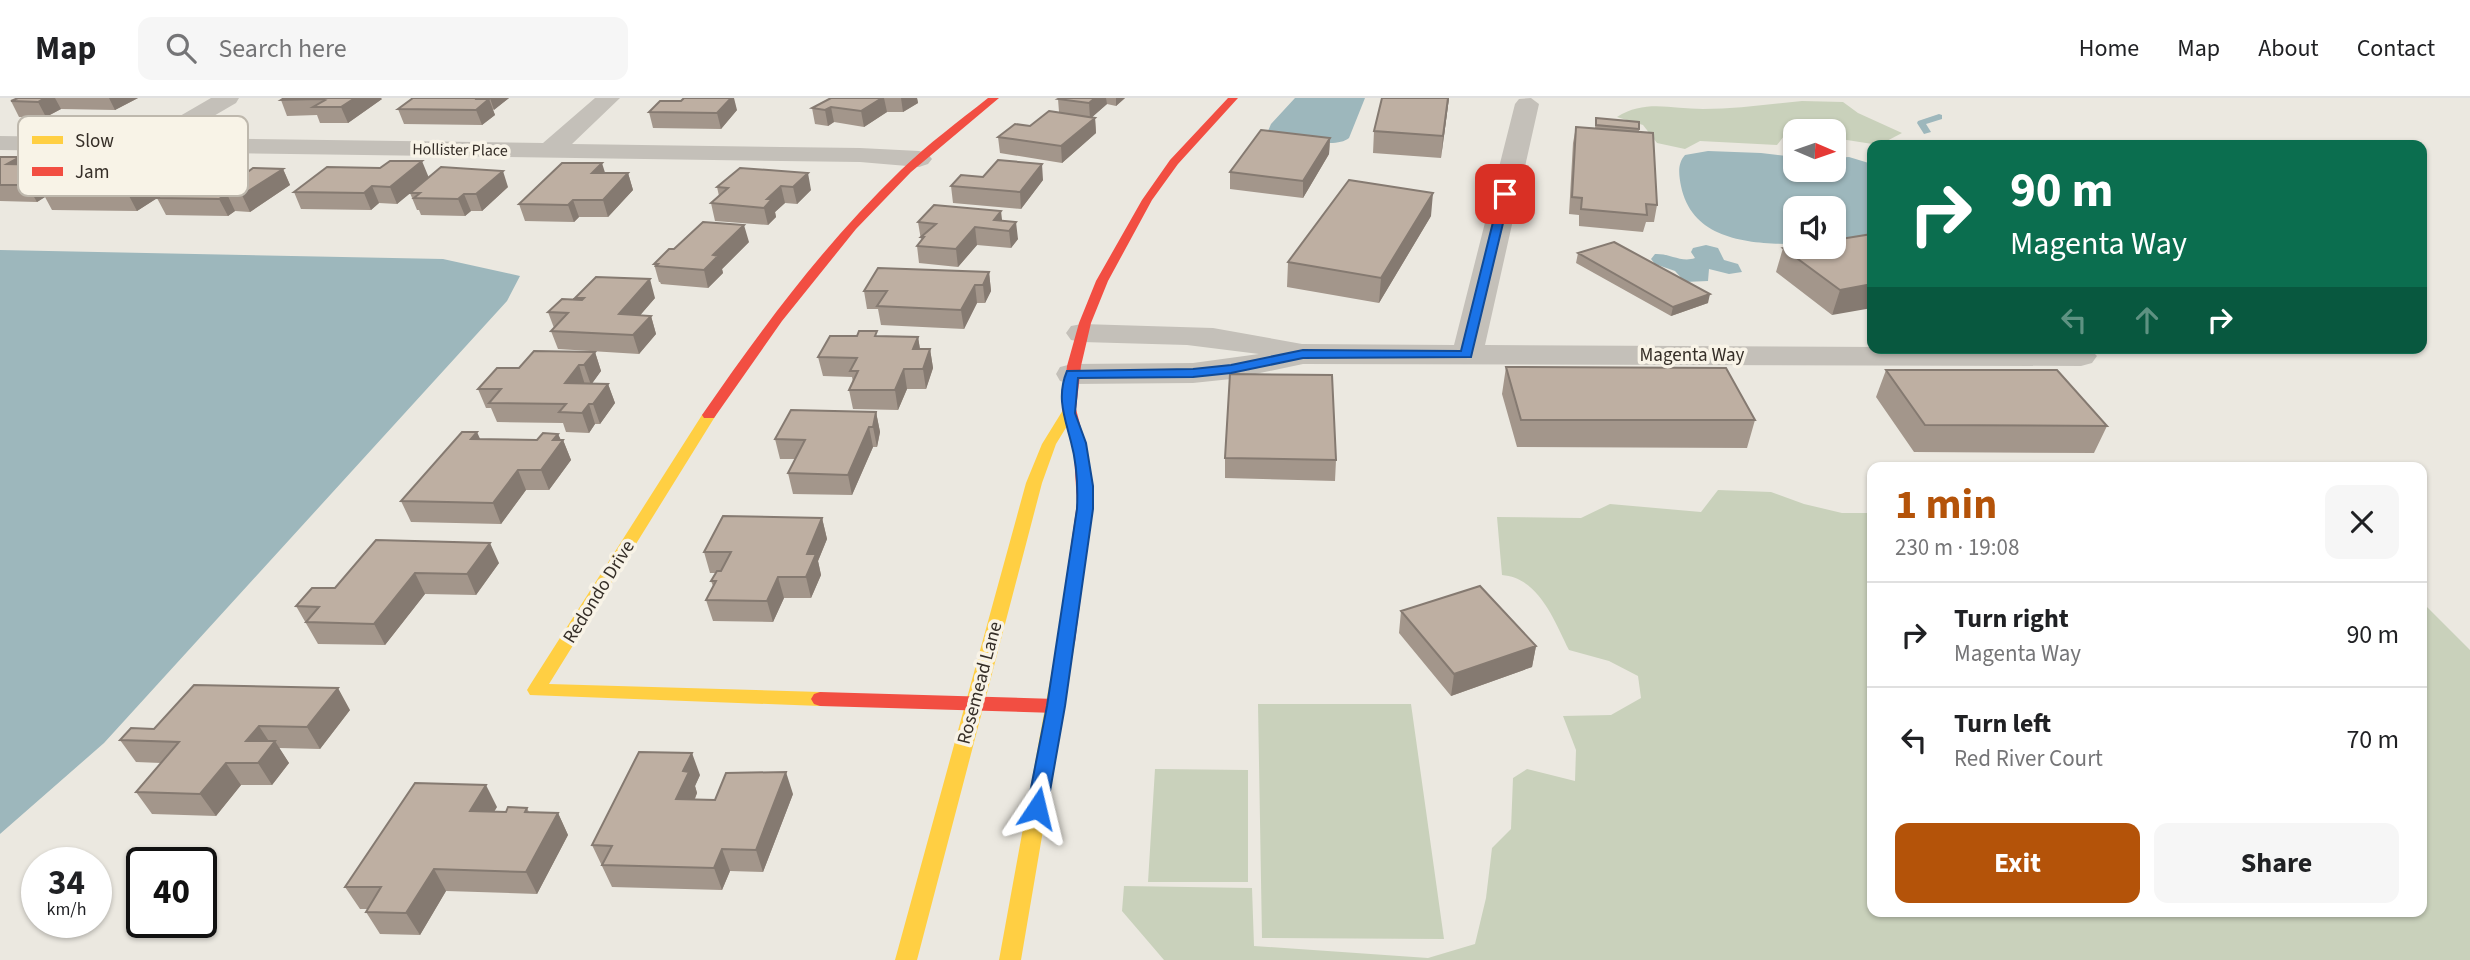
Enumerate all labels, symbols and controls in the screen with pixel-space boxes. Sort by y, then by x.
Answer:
search box [138,17,628,80]
text: Map [35,25,96,72]
icon: search [162,29,200,67]
text: Search here [218,30,347,67]
text: Home [2079,31,2139,66]
text: Map [2177,31,2220,66]
text: About [2258,31,2319,66]
text: Contact [2357,31,2435,66]
legend [18,116,248,196]
north arrow [1783,119,1846,182]
map controls [1783,119,1846,259]
text: Slow [75,128,114,155]
street label: Hollister Place [412,138,508,162]
text: 90 m [2010,156,2114,226]
text: Jam [75,159,109,186]
pin [1475,164,1535,224]
icon: right [1895,168,1986,259]
icon: arrive [1486,175,1524,213]
button: sound [1783,196,1846,259]
text: Magenta Way [2010,221,2187,267]
icon: left [2055,301,2093,339]
icon: ahead [2128,301,2166,339]
icon: right [2201,301,2239,339]
street label: Magenta Way [1640,342,1745,369]
text: 1 min [1895,475,1997,535]
button: close [2325,485,2399,559]
text: 230 m · 19:08 [1895,531,2019,564]
street label: Redondo Drive [557,535,641,649]
text: Turn right [1954,600,2069,637]
icon: right [1895,616,1933,654]
text: 90 m [2346,616,2399,653]
street label: Rosemead Lane [951,619,1009,747]
text: Magenta Way [1954,637,2081,670]
text: Turn left [1954,705,2051,742]
icon: left [1895,721,1933,759]
text: 70 m [2346,721,2399,758]
text: Red River Court [1954,742,2103,775]
position arrow [1000,771,1074,845]
button: Exit [1895,823,2140,903]
button: Share [2154,823,2399,903]
speed limit sign: 40 [126,847,217,938]
text: 34 [48,858,85,908]
text: km/h [47,897,86,922]

